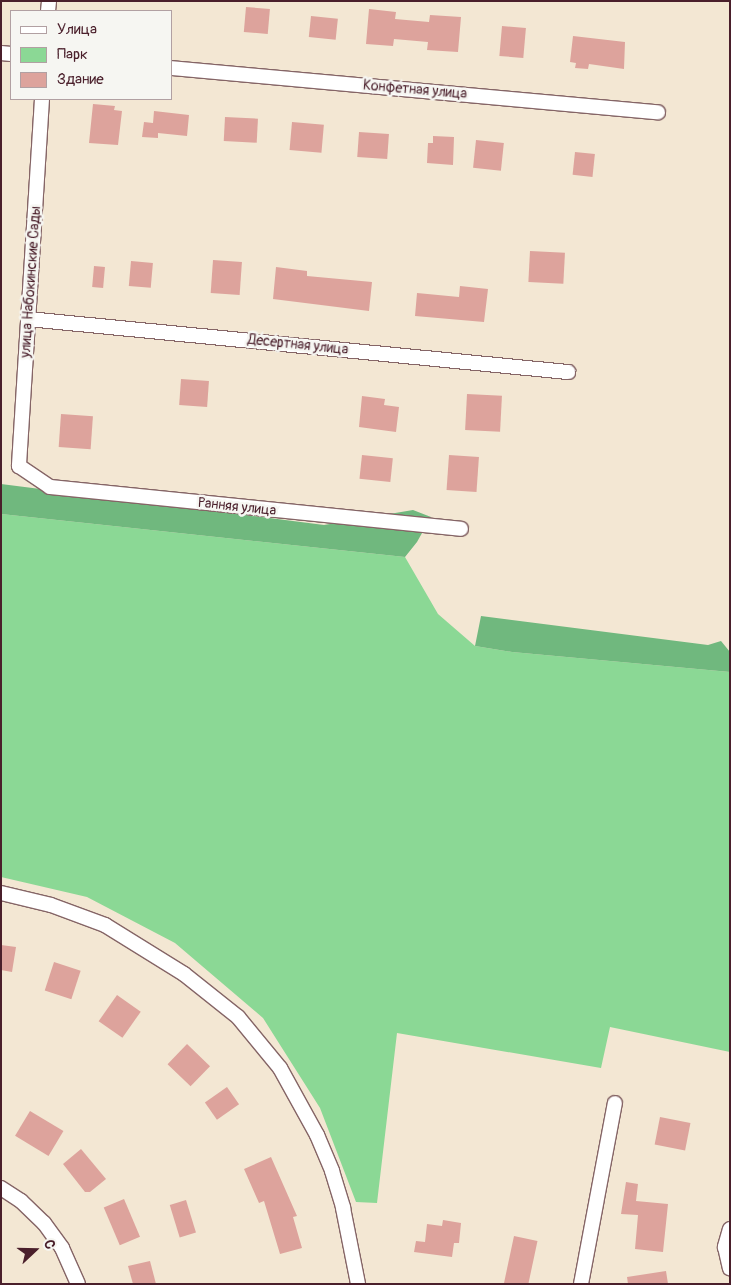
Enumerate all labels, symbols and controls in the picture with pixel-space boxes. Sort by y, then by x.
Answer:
legend [10,10,172,100]
text: Улица [57,20,97,39]
text: Парк [57,45,88,64]
text: Здание [57,70,104,89]
street label: Конфетная улица [362,77,468,103]
street label: улица Набокинские Сады [17,206,45,358]
street label: Десертная улица [247,331,349,359]
street label: Ранняя улица [197,495,277,519]
north arrow [10,1225,60,1275]
text: С [40,1237,59,1252]

